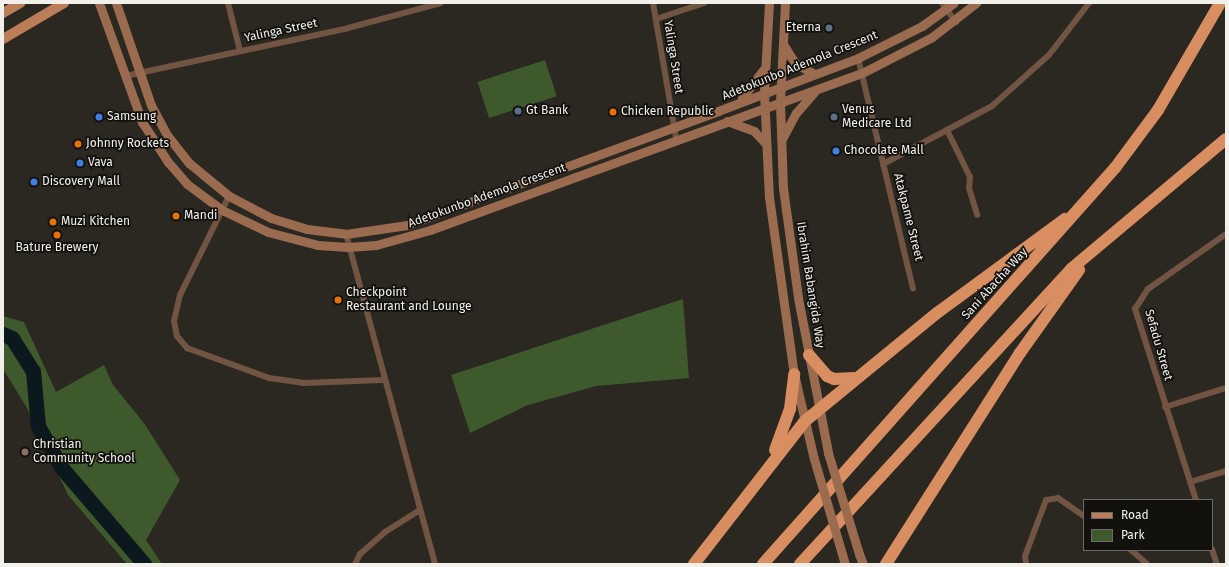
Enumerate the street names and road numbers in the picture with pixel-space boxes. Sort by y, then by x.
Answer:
street label: Yalinga Street [243,16,319,46]
street label: Yalinga Street [660,19,686,95]
street label: Adetokunbo Ademola Crescent [720,28,880,104]
street label: Adetokunbo Ademola Crescent [406,161,568,231]
street label: Atakpame Street [890,172,926,262]
street label: Ibrahim Babangida Way [793,221,827,349]
street label: Sani Abacha Way [959,245,1031,323]
street label: Sefadu Street [1141,308,1175,382]

